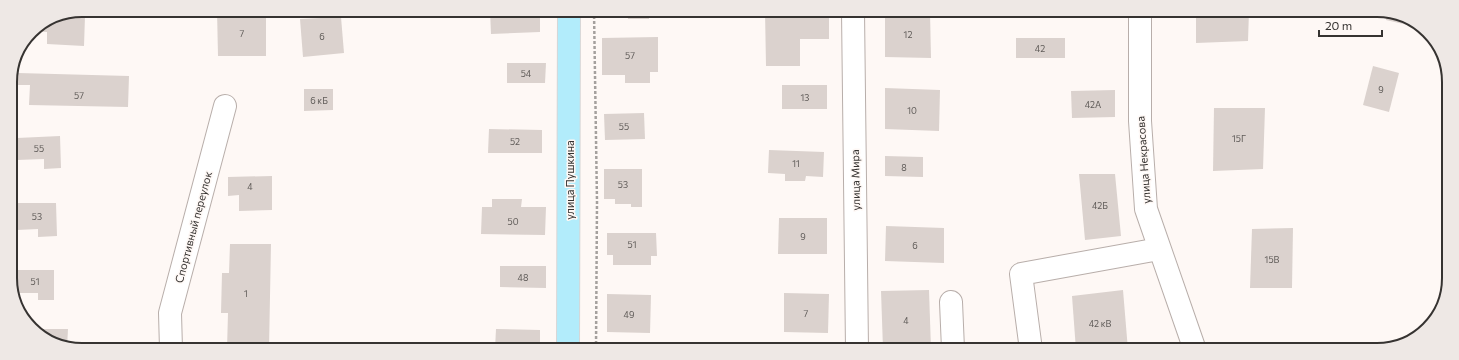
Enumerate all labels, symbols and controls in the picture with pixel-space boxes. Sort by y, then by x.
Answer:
scale bar [1319,12,1382,38]
text: 20 m [1325,18,1352,32]
house number: 7 [240,28,245,39]
house number: 12 [904,29,912,40]
house number: 6 [319,31,325,42]
house number: 42 [1035,43,1045,54]
house number: 57 [625,50,635,61]
house number: 54 [521,68,532,79]
house number: 9 [1378,84,1384,95]
house number: 57 [74,90,84,101]
house number: 13 [801,92,809,103]
house number: 6 кБ [310,95,328,106]
house number: 42А [1085,99,1101,110]
house number: 10 [907,105,917,116]
street label: улица Некрасова [1133,116,1153,204]
house number: 55 [619,121,629,132]
house number: 15Г [1232,133,1246,144]
house number: 52 [510,136,520,147]
street label: улица Пушкина [563,140,576,220]
house number: 55 [34,143,44,154]
street label: улица Мира [848,149,862,211]
house number: 11 [792,158,800,169]
house number: 8 [901,162,907,173]
street label: Спортивный переулок [172,170,214,284]
house number: 53 [618,179,628,190]
house number: 4 [247,181,253,192]
house number: 42Б [1092,200,1108,211]
house number: 53 [32,211,42,222]
house number: 50 [507,216,519,227]
house number: 9 [800,231,806,242]
house number: 51 [627,239,637,250]
house number: 6 [912,240,918,251]
house number: 15В [1265,254,1280,265]
house number: 48 [518,272,528,283]
house number: 51 [30,276,40,287]
house number: 1 [244,288,248,299]
house number: 7 [804,308,809,319]
house number: 49 [624,309,634,320]
house number: 4 [903,315,909,326]
house number: 42 кВ [1089,318,1111,329]

